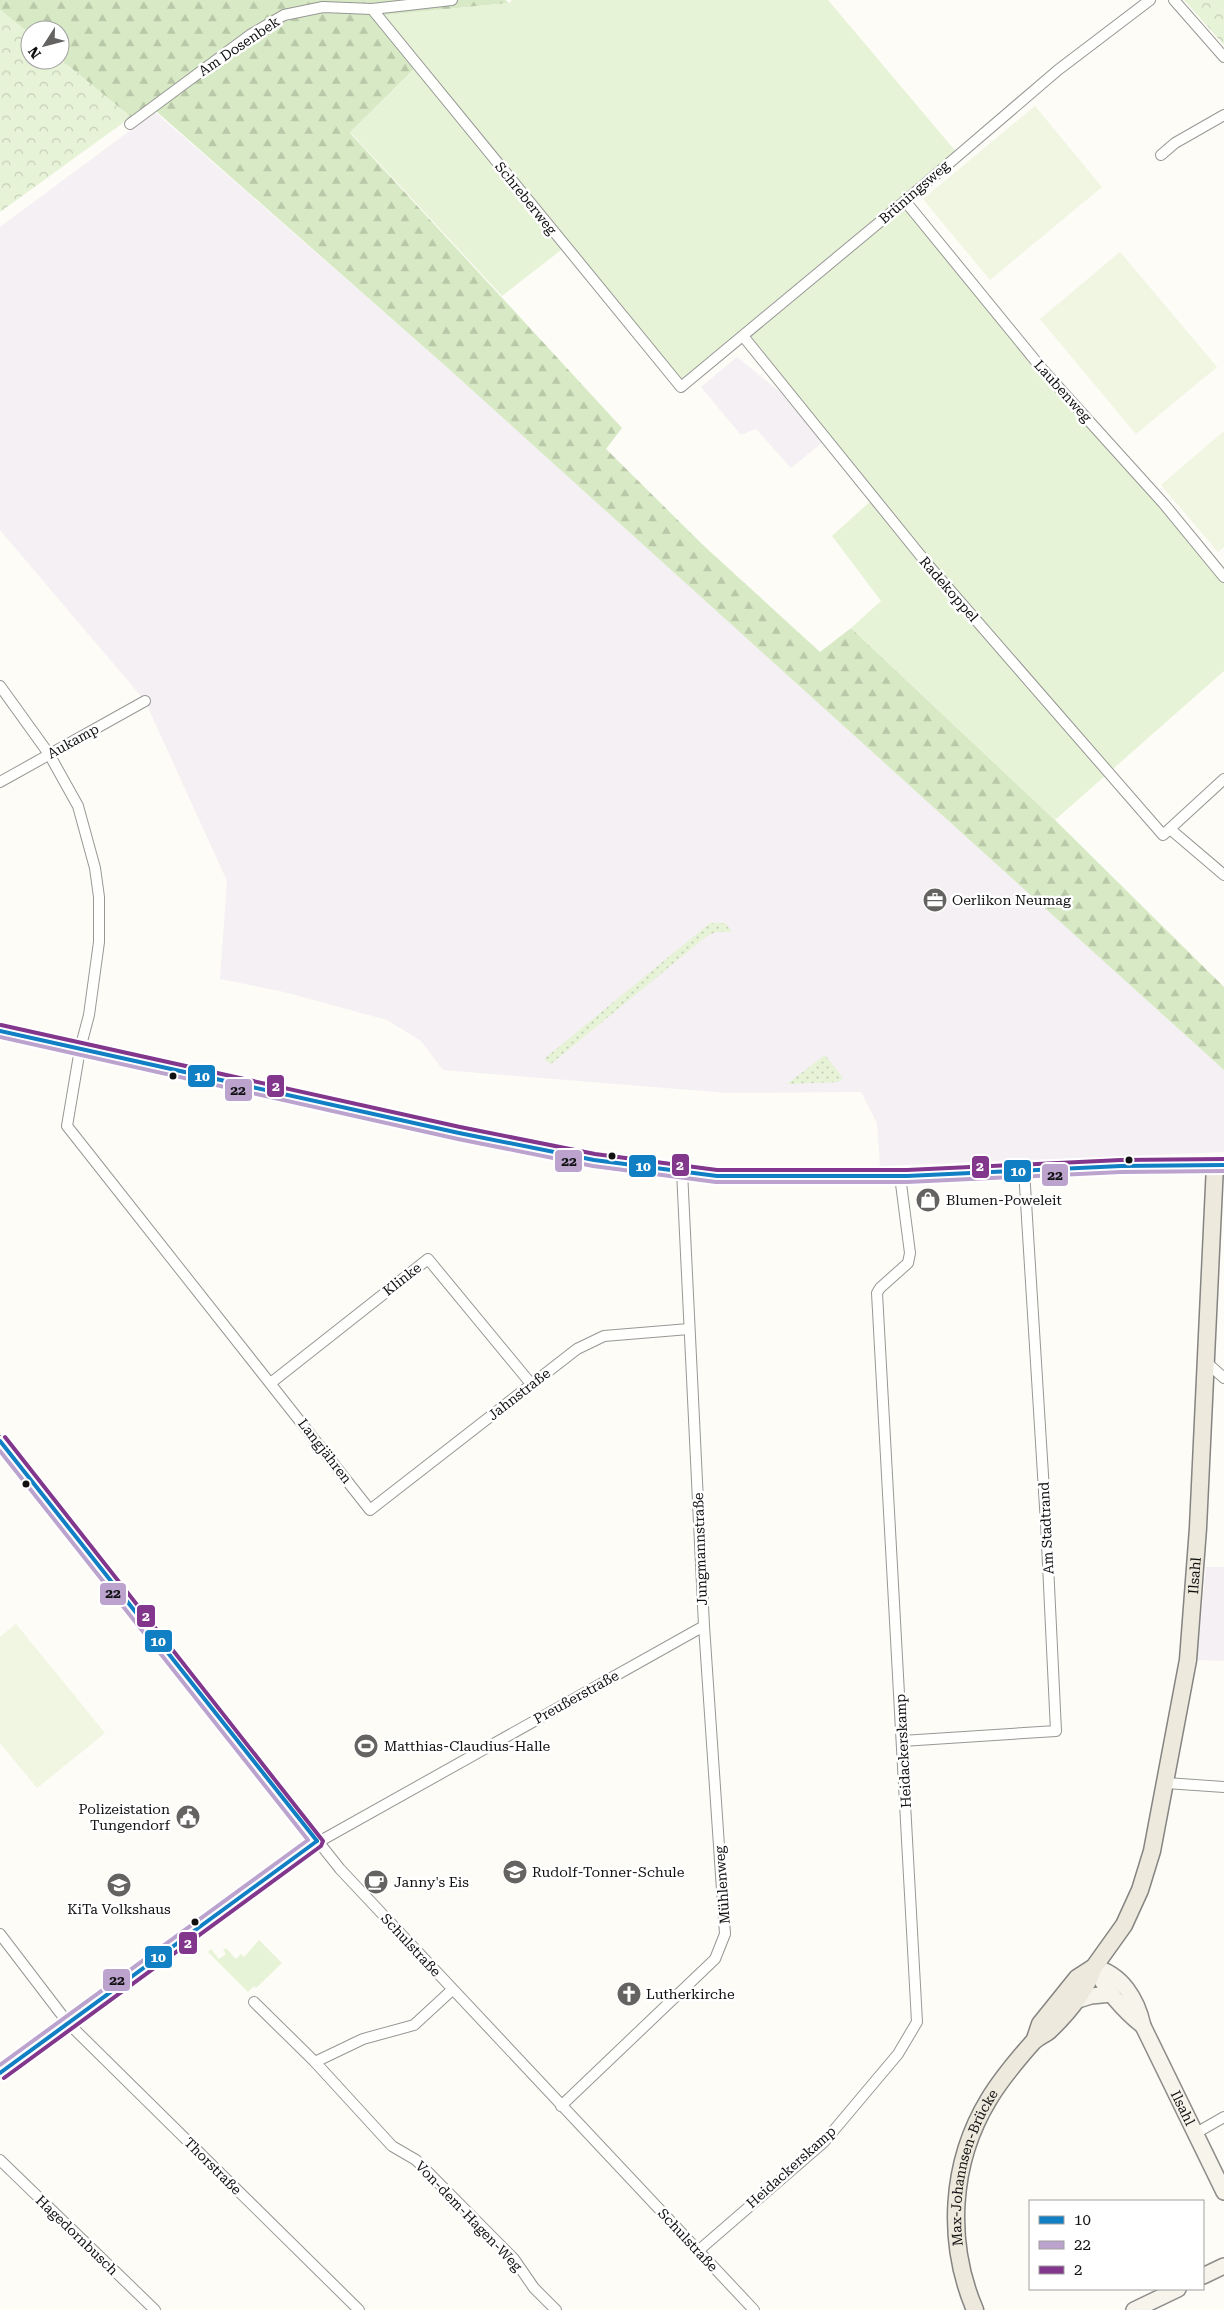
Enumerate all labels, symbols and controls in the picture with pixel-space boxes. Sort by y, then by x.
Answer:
street label: Am Dosenbek [196,13,283,79]
north arrow [20,20,70,70]
text: N [25,43,44,62]
street label: Brüningsweg [876,157,952,227]
street label: Schreberweg [492,159,560,237]
street label: Laubenweg [1031,357,1095,425]
street label: Radekoppel [916,553,982,625]
street label: Aukamp [45,720,101,762]
office icon: Oerlikon Neumag [922,887,948,913]
place label: Oerlikon Neumag [952,892,1071,908]
line badge: 10 [187,1064,216,1088]
text: 10 [194,1068,210,1084]
unlabelled marker [168,1071,178,1081]
line badge: 2 [266,1074,285,1098]
line badge: 22 [224,1078,253,1102]
text: 2 [272,1078,280,1094]
text: 22 [230,1082,246,1098]
line badge: 22 [554,1149,583,1173]
unlabelled marker [607,1151,617,1161]
text: 22 [561,1153,577,1169]
line badge: 2 [671,1153,690,1177]
line badge: 10 [628,1154,657,1178]
line badge: 2 [971,1155,990,1179]
unlabelled marker [1124,1155,1134,1165]
text: 2 [676,1157,684,1173]
text: 10 [635,1158,651,1174]
text: 2 [976,1158,984,1174]
line badge: 10 [1003,1159,1032,1183]
text: 10 [1010,1163,1026,1179]
line badge: 22 [1041,1163,1069,1187]
text: 22 [1047,1167,1063,1183]
shop icon: Blumen-Poweleit [915,1187,941,1213]
place label: Blumen-Poweleit [946,1192,1062,1208]
street label: Klinke [380,1259,424,1299]
street label: Jahnstraße [485,1365,554,1423]
street label: Langjähren [295,1416,355,1486]
unlabelled marker [21,1479,31,1489]
street label: Am Stadtrand [1036,1481,1056,1575]
street label: Jungmannstraße [690,1492,710,1606]
street label: Ilsahl [1185,1556,1204,1595]
line badge: 22 [99,1582,127,1606]
text: 22 [105,1585,121,1601]
line badge: 2 [136,1604,156,1628]
text: 2 [142,1608,150,1624]
line badge: 10 [144,1629,173,1653]
text: 10 [150,1633,166,1649]
street label: Preußerstraße [531,1667,622,1727]
street label: Heidackerskamp [892,1693,914,1809]
sports icon: Matthias-Claudius-Halle [353,1733,379,1759]
place label: Matthias-Claudius-Halle [384,1738,551,1754]
place label: Polizeistation Tungendorf [79,1801,171,1833]
public building icon: Polizeistation Tungendorf [175,1804,201,1830]
street label: Mühlenweg [711,1845,733,1925]
school or university icon: Rudolf-Tonner-Schule [502,1859,528,1885]
place label: Rudolf-Tonner-Schule [532,1864,685,1880]
cafe icon: Janny's Eis [363,1869,389,1895]
school or university icon: KiTa Volkshaus [106,1872,132,1898]
place label: Janny's Eis [394,1874,469,1890]
place label: KiTa Volkshaus [67,1901,171,1917]
street label: Schulstraße [378,1910,444,1980]
unlabelled marker [190,1917,200,1927]
line badge: 2 [178,1931,198,1955]
text: 2 [184,1935,192,1951]
line badge: 10 [144,1945,173,1969]
text: 10 [150,1949,166,1965]
line badge: 22 [102,1968,131,1992]
text: 22 [109,1972,125,1988]
church icon: Lutherkirche [616,1981,642,2007]
place label: Lutherkirche [646,1986,735,2002]
street label: Max-Johannsen-Brücke [948,2086,1001,2247]
street label: Ilsahl [1168,2088,1199,2129]
street label: Heidackerskamp [743,2123,839,2211]
street label: Thorstraße [181,2134,245,2198]
street label: Von-dem-Hagen-Weg [412,2158,526,2274]
street label: Hagedornbusch [33,2192,121,2278]
legend [1029,2200,1204,2290]
street label: Schulstraße [655,2205,721,2275]
text: 10 [1074,2211,1091,2229]
text: 22 [1074,2236,1091,2254]
text: 2 [1074,2261,1082,2279]

